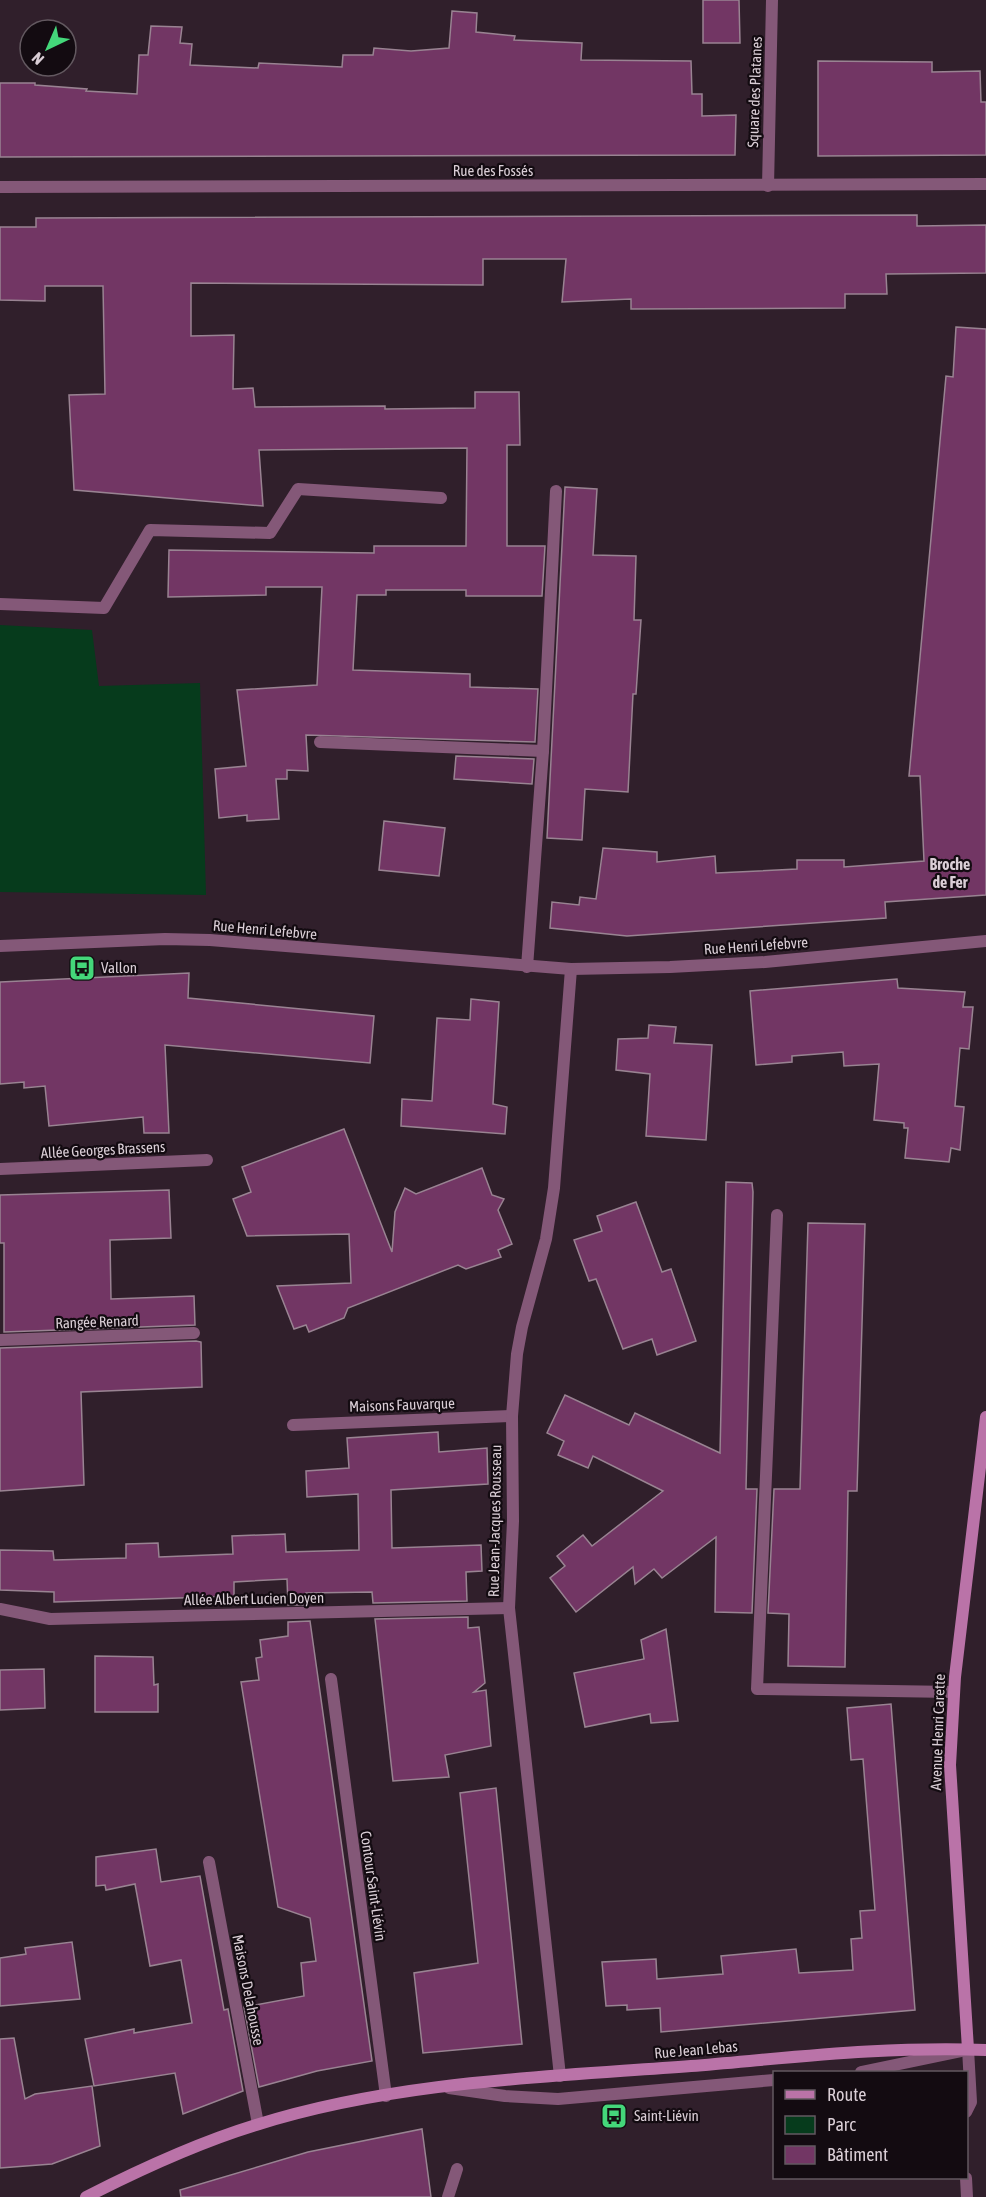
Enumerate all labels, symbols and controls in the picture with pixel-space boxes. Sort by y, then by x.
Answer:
north arrow [18,18,78,78]
street label: Square des Platanes [744,36,765,148]
text: N [28,49,47,69]
street label: Rue des Fossés [453,162,533,179]
district label: Broche de Fer [930,855,970,891]
street label: Rue Henri Lefebvre [212,916,318,943]
street label: Rue Henri Lefebvre [703,933,809,958]
bus stop icon: Vallon [67,953,97,983]
place label: Vallon [101,959,137,976]
street label: Allée Georges Brassens [40,1138,166,1161]
street label: Rangée Renard [55,1312,139,1331]
street label: Maisons Fauvarque [349,1394,455,1415]
street label: Rue Jean-Jacques Rousseau [485,1445,504,1597]
street label: Allée Albert Lucien Doyen [184,1589,324,1608]
street label: Avenue Henri Carette [927,1673,948,1791]
street label: Contour Saint-Liévin [357,1830,390,1942]
street label: Maisons Delahousse [229,1933,268,2047]
street label: Rue Jean Lebas [654,2037,738,2062]
legend [773,2071,968,2179]
text: Route [827,2084,866,2105]
bus stop icon: Saint-Liévin [599,2101,629,2131]
place label: Saint-Liévin [634,2107,699,2124]
text: Parc [827,2114,856,2135]
text: Bâtiment [827,2144,888,2165]

